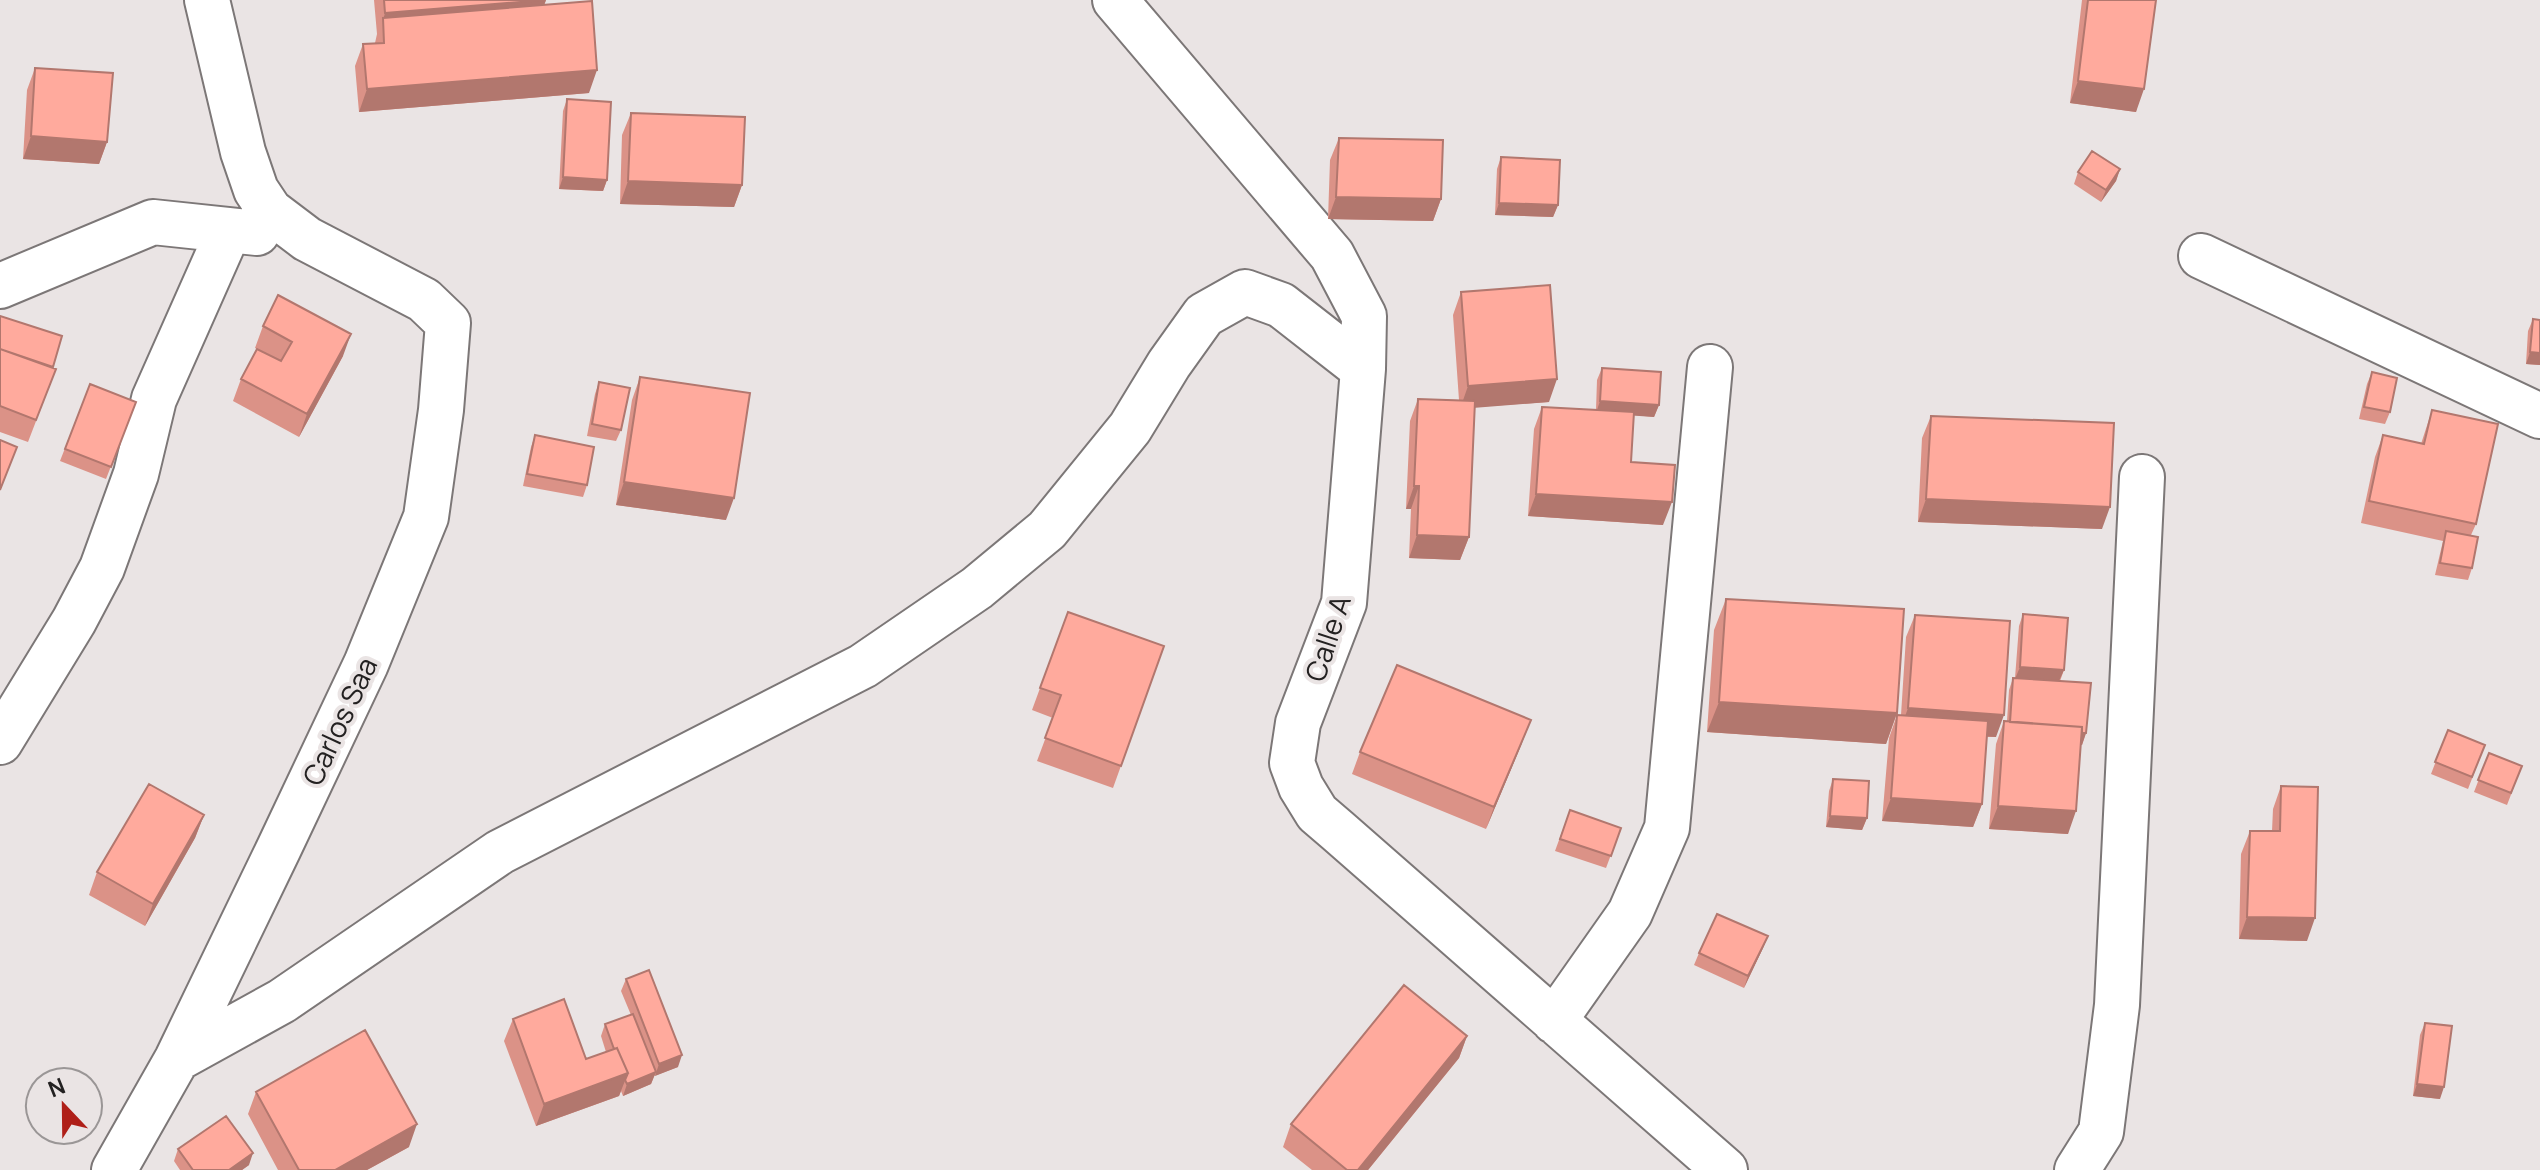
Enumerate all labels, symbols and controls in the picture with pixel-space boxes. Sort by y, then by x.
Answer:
street label: Calle A [1295,590,1359,686]
street label: Carlos Saa [293,651,385,791]
north arrow [24,1066,104,1146]
text: N [44,1071,69,1104]

